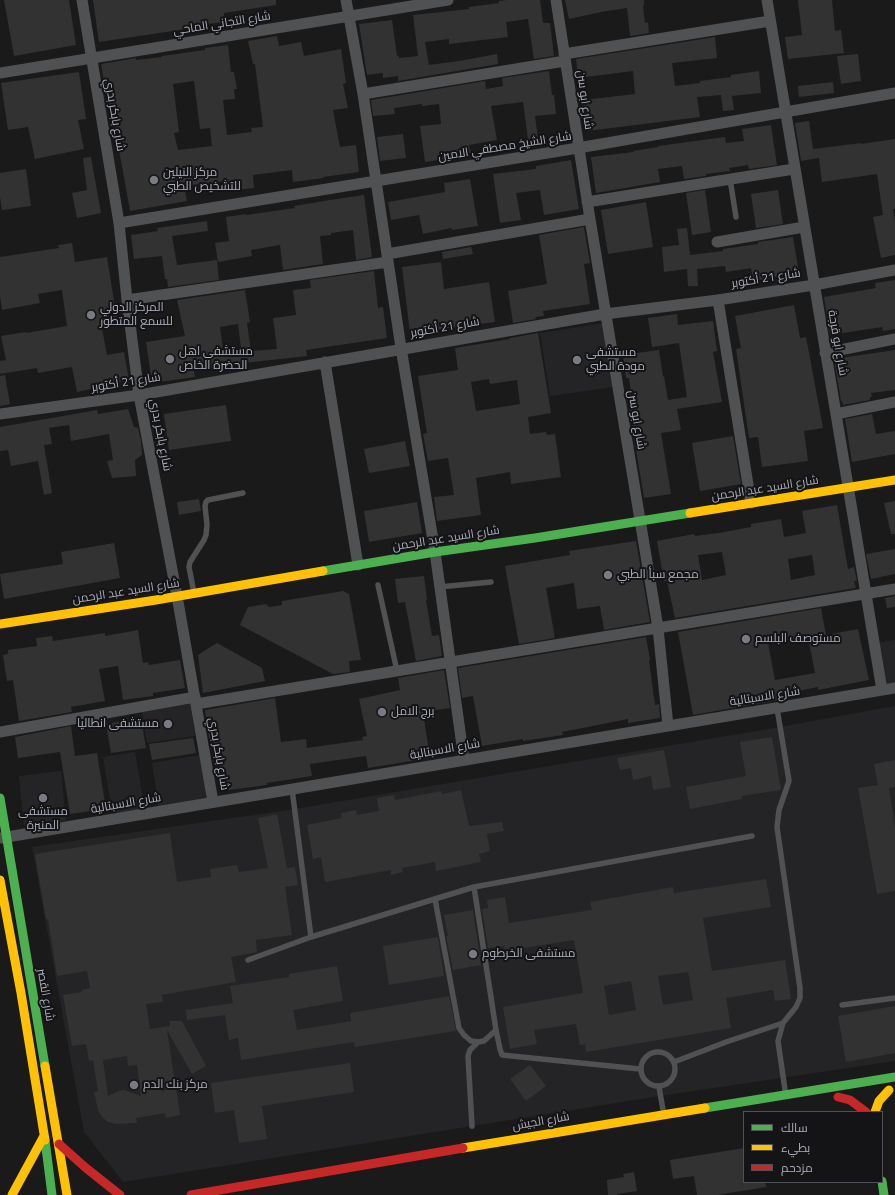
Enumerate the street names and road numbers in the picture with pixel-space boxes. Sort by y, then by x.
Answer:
street label: شارع التجاني الماحي [172,9,272,39]
street label: شارع ابو سن [573,69,595,131]
street label: شارع بابكر بدري [101,78,127,152]
street label: شارع الشيخ مصطفي الامين [437,129,573,165]
street label: شارع 21 أكتوبر [730,266,802,292]
street label: شارع ابو قرجة [824,309,850,377]
street label: شارع 21 أكتوبر [409,315,481,341]
street label: شارع 21 أكتوبر [90,370,162,396]
street label: شارع ابو سن [624,389,648,451]
street label: شارع بابكر بدري [146,398,174,472]
street label: شارع السيد عبد الرحمن [710,473,820,505]
street label: شارع السيد عبد الرحمن [391,523,501,555]
street label: شارع السيد عبد الرحمن [71,576,181,608]
street label: شارع الاسبتالية [729,684,801,710]
street label: شارع بابكر بدري [205,717,231,791]
street label: شارع الاسبتالية [409,737,481,763]
street label: شارع الاسبتالية [90,791,162,817]
street label: شارع القصر [33,967,57,1023]
street label: شارع الجيش [511,1110,571,1134]

